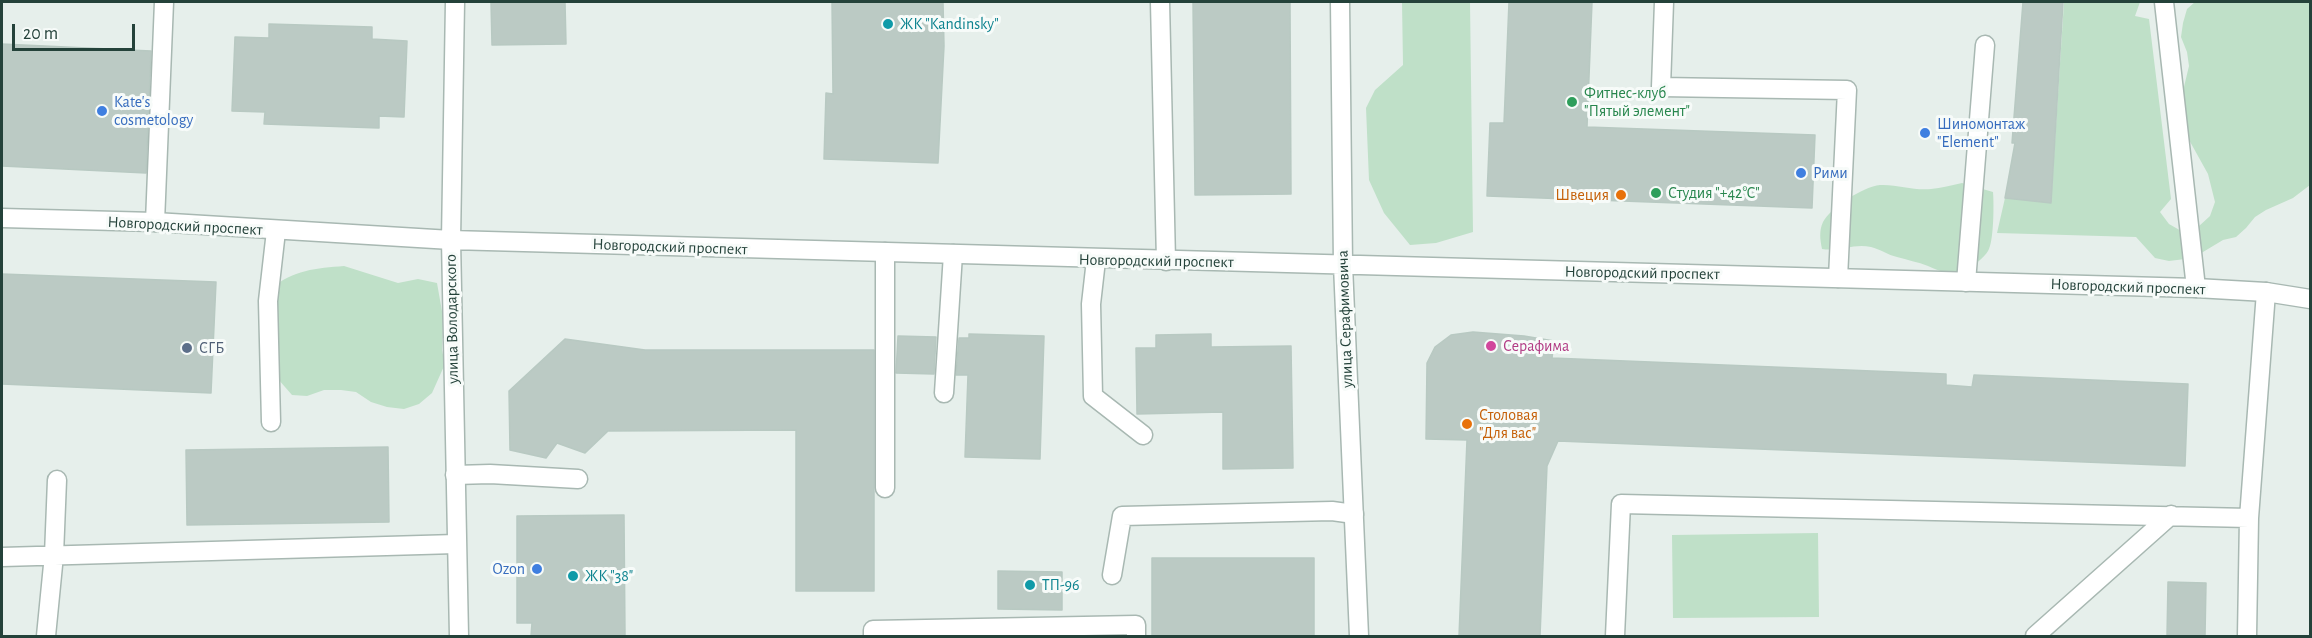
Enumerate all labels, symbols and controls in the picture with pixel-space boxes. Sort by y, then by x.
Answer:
scale bar [15,12,138,50]
place label: ЖК "Kandinsky" [900,14,999,34]
marker: ЖК "Kandinsky" [881,17,895,31]
text: 20 m [23,25,58,43]
place label: Фитнес-клуб "Пятый элемент" [1584,83,1690,121]
place label: Kate's cosmetology [114,92,193,130]
marker: Фитнес-клуб "Пятый элемент" [1565,95,1579,109]
marker: Kate's cosmetology [95,104,109,118]
place label: Шиномонтаж "Element" [1937,114,2025,152]
marker: Шиномонтаж "Element" [1918,126,1932,140]
place label: Рими [1813,163,1848,183]
marker: Рими [1794,166,1808,180]
place label: Студия "+42°C" [1668,183,1760,203]
place label: Швеция [1555,185,1609,205]
marker: Студия "+42°C" [1649,186,1663,200]
marker: Швеция [1614,188,1628,202]
street label: Новгородский проспект [107,212,263,240]
street label: Новгородский проспект [592,235,748,259]
street label: Новгородский проспект [1078,250,1234,272]
street label: улица Серафимовича [1333,250,1357,388]
street label: улица Володарского [441,254,463,384]
street label: Новгородский проспект [1564,262,1720,284]
street label: Новгородский проспект [2050,275,2206,299]
place label: Серафима [1503,336,1569,356]
place label: СГБ [199,338,224,358]
marker: Серафима [1484,339,1498,353]
marker: СГБ [180,341,194,355]
place label: Столовая "Для вас" [1479,405,1538,443]
marker: Столовая "Для вас" [1460,417,1474,431]
place label: Ozon [493,559,525,579]
marker: Ozon [530,562,544,576]
place label: ЖК "38" [585,566,633,586]
marker: ЖК "38" [566,569,580,583]
place label: ТП-96 [1042,575,1080,595]
marker: ТП-96 [1023,578,1037,592]

